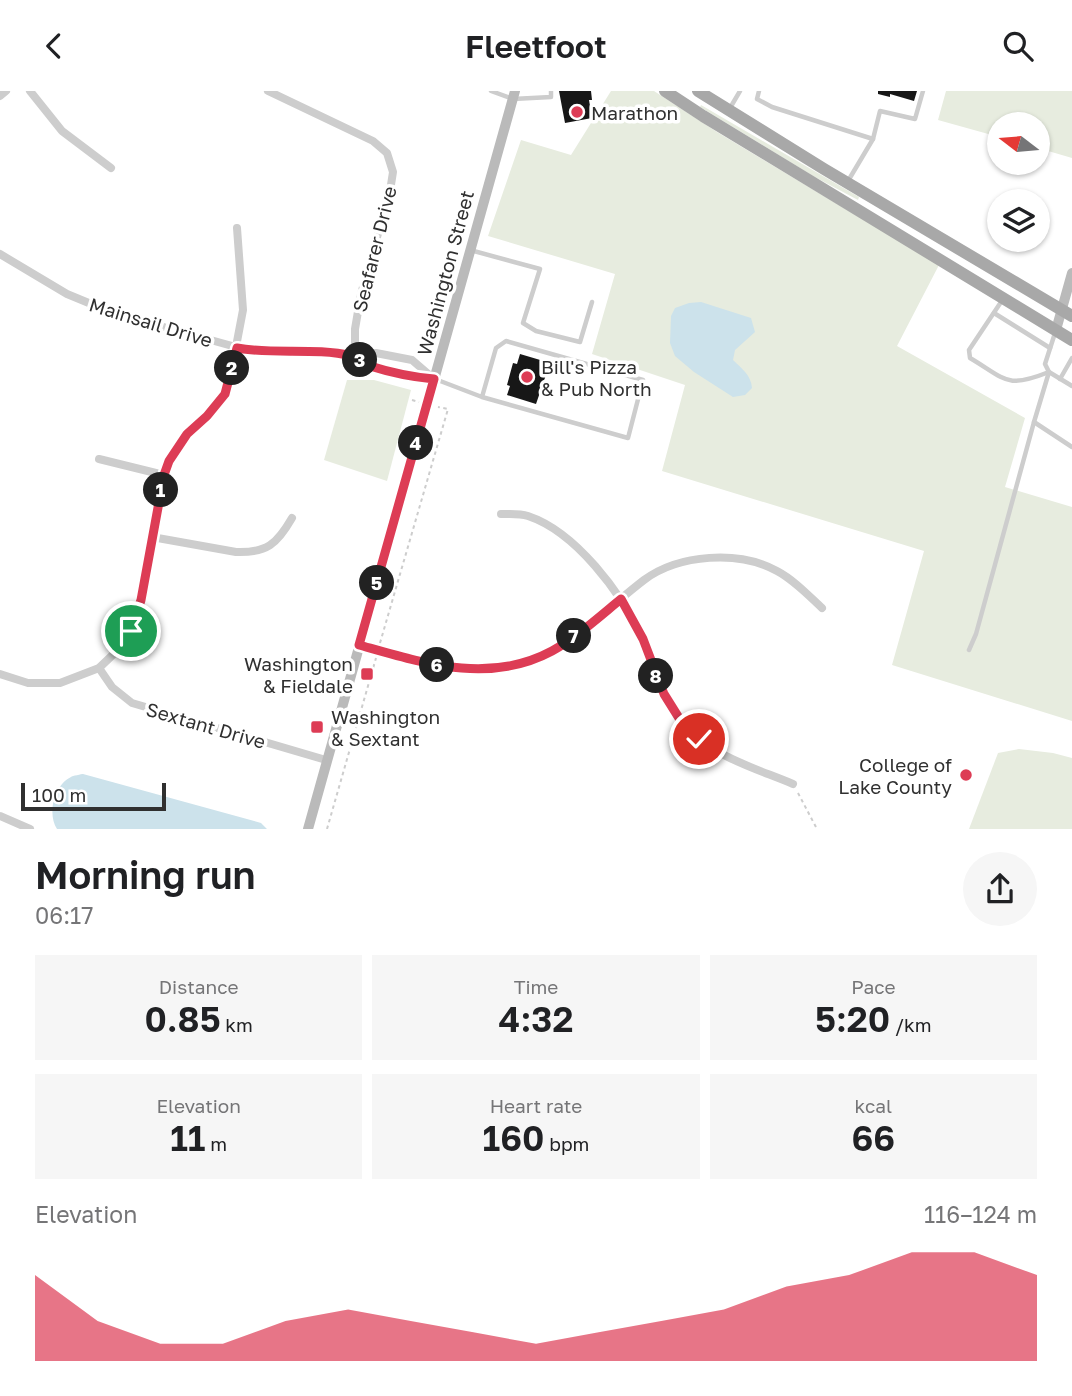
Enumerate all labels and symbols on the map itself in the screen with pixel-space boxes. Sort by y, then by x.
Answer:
place label: Marathon [591,101,678,124]
marker: Marathon [569,104,585,120]
north arrow [987,112,1050,175]
street label: Seafarer Drive [347,184,401,314]
street label: Washington Street [412,188,478,358]
street label: Mainsail Drive [87,292,215,352]
pin: 3 [342,343,378,377]
pin: 2 [215,351,250,385]
place label: Bill's Pizza & Pub North [541,355,652,400]
marker: Bill's Pizza & Pub North [519,369,535,385]
pin: 4 [398,425,434,461]
pin: 1 [144,473,178,507]
pin: 5 [360,566,394,601]
pin [101,601,161,661]
pin: 7 [556,619,592,653]
pin: 6 [420,647,454,683]
place label: Washington & Fieldale [244,652,353,697]
pin: 8 [638,659,674,693]
marker: Washington & Fieldale [359,666,375,682]
street label: Sextant Drive [144,697,268,753]
place label: Washington & Sextant [331,705,440,750]
pin [669,709,729,769]
marker: Washington & Sextant [309,719,325,735]
place label: College of Lake County [838,753,952,798]
marker: College of Lake County [958,767,974,783]
scale bar [21,780,166,812]

